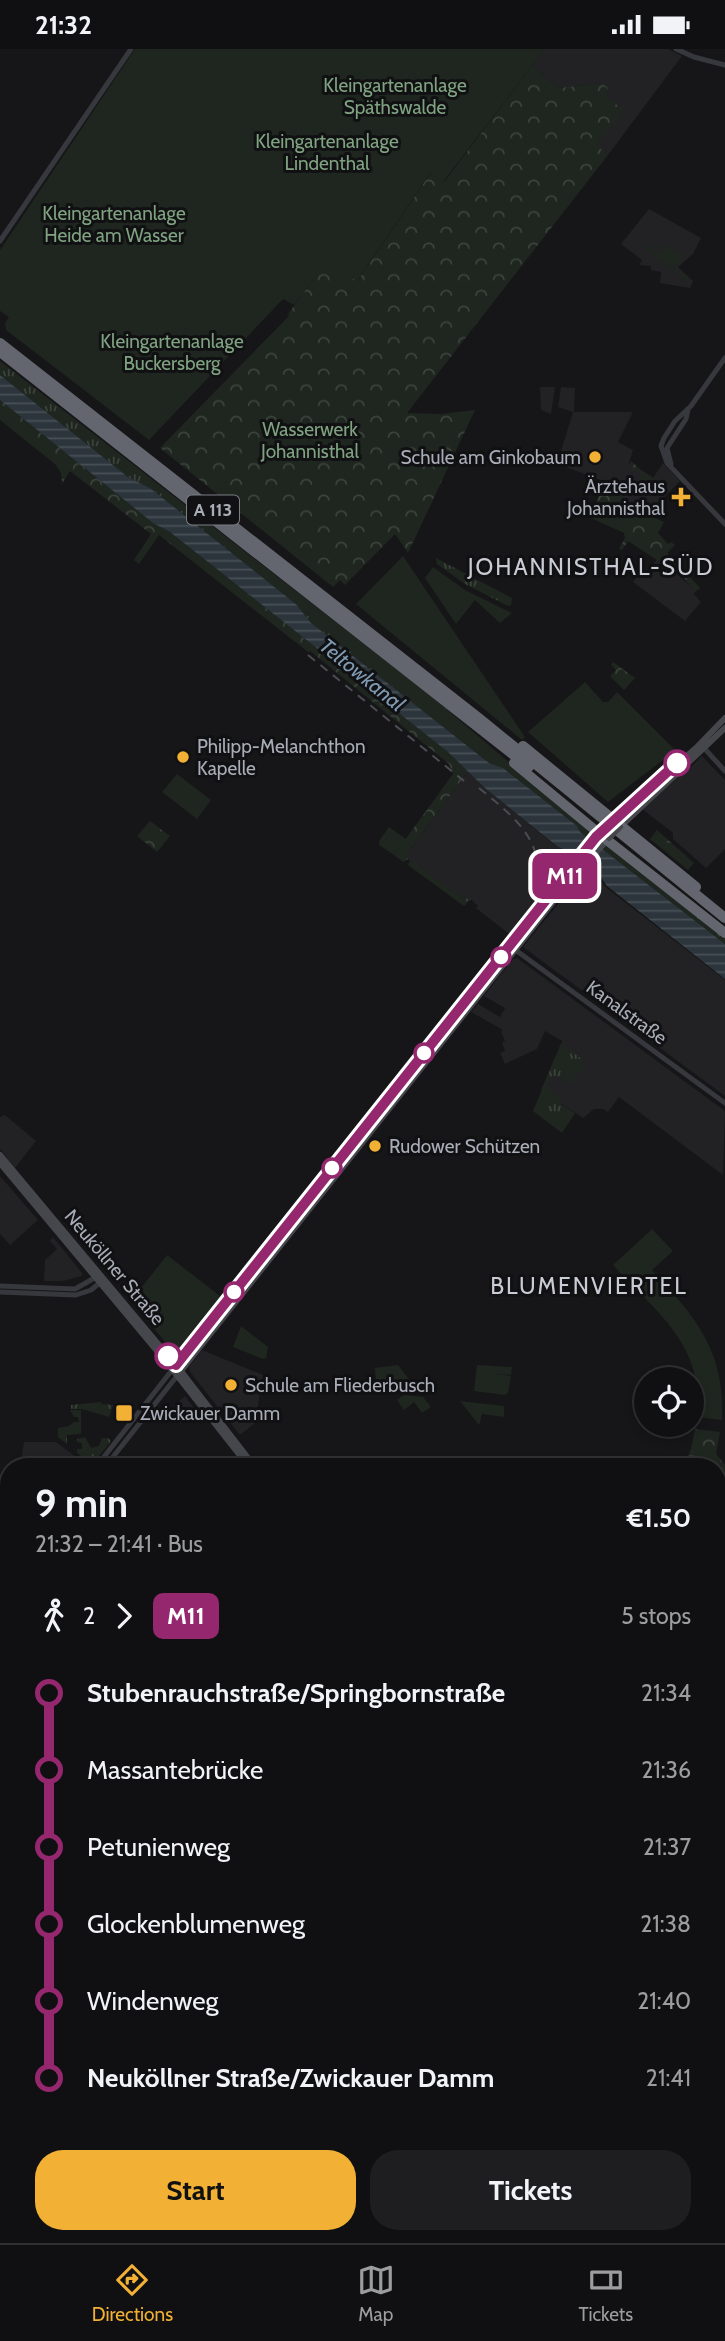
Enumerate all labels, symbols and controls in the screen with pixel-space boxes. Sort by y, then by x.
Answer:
text: 21:32 [35,9,92,41]
park label: Kleingartenanlage Späthswalde [323,74,467,119]
park label: Kleingartenanlage Lindenthal [255,130,399,175]
park label: Kleingartenanlage Heide am Wasser [42,202,186,247]
park label: Kleingartenanlage Buckersberg [100,330,244,375]
park label: Wasserwerk Johannisthal [260,418,359,463]
place label: Schule am Ginkobaum [400,446,581,469]
marker: Schule am Ginkobaum [587,449,603,465]
place label: Ärztehaus Johannisthal [566,475,666,520]
marker: Ärztehaus Johannisthal [671,487,691,507]
road number: A 113 [187,496,239,525]
district label: JOHANNISTHAL-SÜD [467,553,714,581]
water label: Teltowkanal [315,633,410,716]
place label: Philipp-Melanchthon Kapelle [197,735,366,780]
marker: Philipp-Melanchthon Kapelle [175,749,191,765]
unlabelled marker [664,750,690,776]
line badge: M11 [525,853,605,899]
text: M11 [546,861,584,890]
unlabelled marker [491,947,511,967]
street label: Kanalstraße [582,975,672,1049]
unlabelled marker [414,1043,434,1063]
place label: Rudower Schützen [389,1135,540,1158]
marker: Rudower Schützen [367,1138,383,1154]
unlabelled marker [322,1158,342,1178]
street label: Neuköllner Straße [60,1205,170,1330]
district label: BLUMENVIERTEL [490,1272,688,1300]
unlabelled marker [224,1282,244,1302]
unlabelled marker [155,1343,181,1369]
map controls [634,1367,704,1437]
button: locate [634,1367,704,1437]
place label: Schule am Fliederbusch [245,1374,435,1397]
marker: Schule am Fliederbusch [223,1377,239,1393]
place label: Zwickauer Damm [140,1402,280,1425]
marker: Zwickauer Damm [114,1403,134,1423]
text: 9 min [35,1480,128,1527]
text: €1.50 [627,1502,691,1534]
text: 21:32 – 21:41 · Bus [35,1530,203,1558]
icon: walk [35,1597,73,1635]
icon: forward [105,1597,143,1635]
text: M11 [167,1601,205,1630]
text: 2 [83,1602,95,1630]
text: 5 stops [621,1602,691,1630]
text: Stubenrauchstraße/Springbornstraße [87,1677,505,1709]
text: 21:34 [641,1679,691,1707]
text: Massantebrücke [87,1754,263,1786]
text: 21:36 [641,1756,691,1784]
text: Petunienweg [87,1831,230,1863]
text: 21:37 [643,1833,691,1861]
text: Glockenblumenweg [87,1908,305,1940]
text: 21:38 [640,1910,691,1938]
text: Windenweg [87,1985,219,2017]
text: 21:40 [637,1987,691,2015]
text: Neuköllner Straße/Zwickauer Damm [87,2062,494,2094]
text: 21:41 [646,2064,691,2092]
button: Start [35,2150,356,2230]
button: Tickets [370,2150,691,2230]
tab: Directions [92,2261,173,2326]
tab: Map [357,2261,395,2326]
tab: Tickets [578,2261,633,2326]

